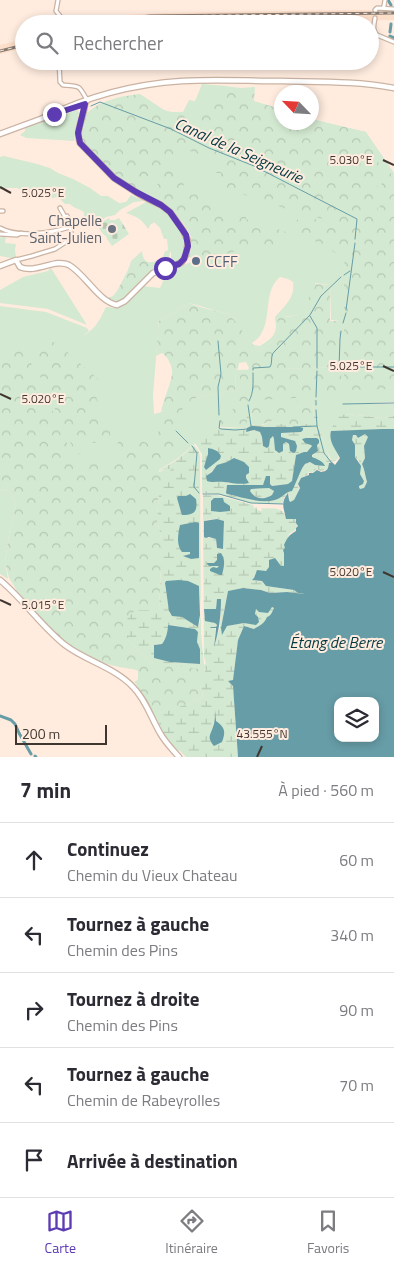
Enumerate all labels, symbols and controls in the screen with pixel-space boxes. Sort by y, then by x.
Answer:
search box [15,15,379,70]
text: Rechercher [73,28,163,57]
icon: search [33,29,61,57]
north arrow [274,85,319,130]
route end [43,103,66,126]
water label: Canal de la Seigneurie [171,111,308,190]
text: 5.030°E [330,150,373,169]
text: 5.025°E [22,183,65,202]
place label: Chapelle Saint-Julien [29,209,102,249]
marker: Chapelle Saint-Julien [106,223,118,235]
place label: CCFF [206,250,238,273]
marker: CCFF [190,255,202,267]
route start [154,257,177,280]
text: 5.025°E [330,356,373,375]
text: 5.020°E [22,389,65,408]
text: 5.020°E [330,562,373,581]
text: 5.015°E [22,595,65,614]
water label: Étang de Berre [290,630,384,654]
map controls [334,697,379,742]
button: layers [334,697,379,742]
scale bar [15,722,108,745]
text: 200 m [22,723,60,744]
text: 43.555°N [236,724,288,743]
text: 7 min [20,774,71,806]
text: À pied · 560 m [278,778,374,802]
text: Continuez [67,834,149,863]
icon: ahead [20,846,48,874]
text: 60 m [339,848,374,872]
text: Chemin du Vieux Chateau [67,863,238,887]
text: Tournez à gauche [67,909,209,938]
icon: left [20,921,48,949]
text: 340 m [330,923,374,947]
text: Chemin des Pins [67,938,178,962]
text: Tournez à droite [67,984,199,1013]
icon: right [20,996,48,1024]
text: 90 m [339,998,374,1022]
text: Chemin des Pins [67,1013,178,1037]
text: Tournez à gauche [67,1059,209,1088]
icon: left [20,1071,48,1099]
text: 70 m [339,1073,374,1097]
text: Chemin de Rabeyrolles [67,1088,220,1112]
icon: arrive [20,1146,48,1174]
text: Arrivée à destination [67,1146,238,1175]
tab: Carte [45,1207,76,1258]
tab: Itinéraire [165,1207,218,1258]
tab: Favoris [307,1207,349,1258]

